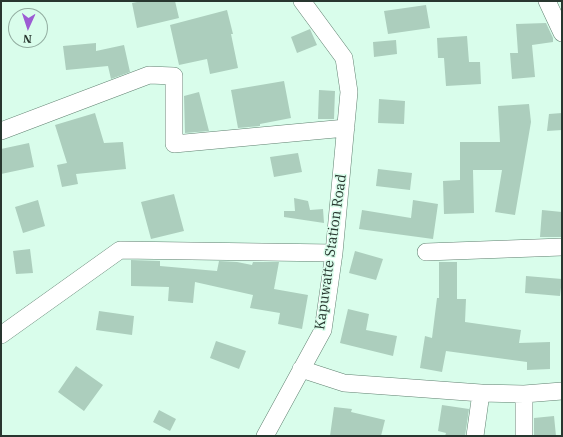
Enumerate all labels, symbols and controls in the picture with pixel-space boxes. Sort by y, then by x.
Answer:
north arrow [8,8,48,48]
text: N [23,32,32,46]
street label: Kapuwatte Station Road [312,173,350,331]

